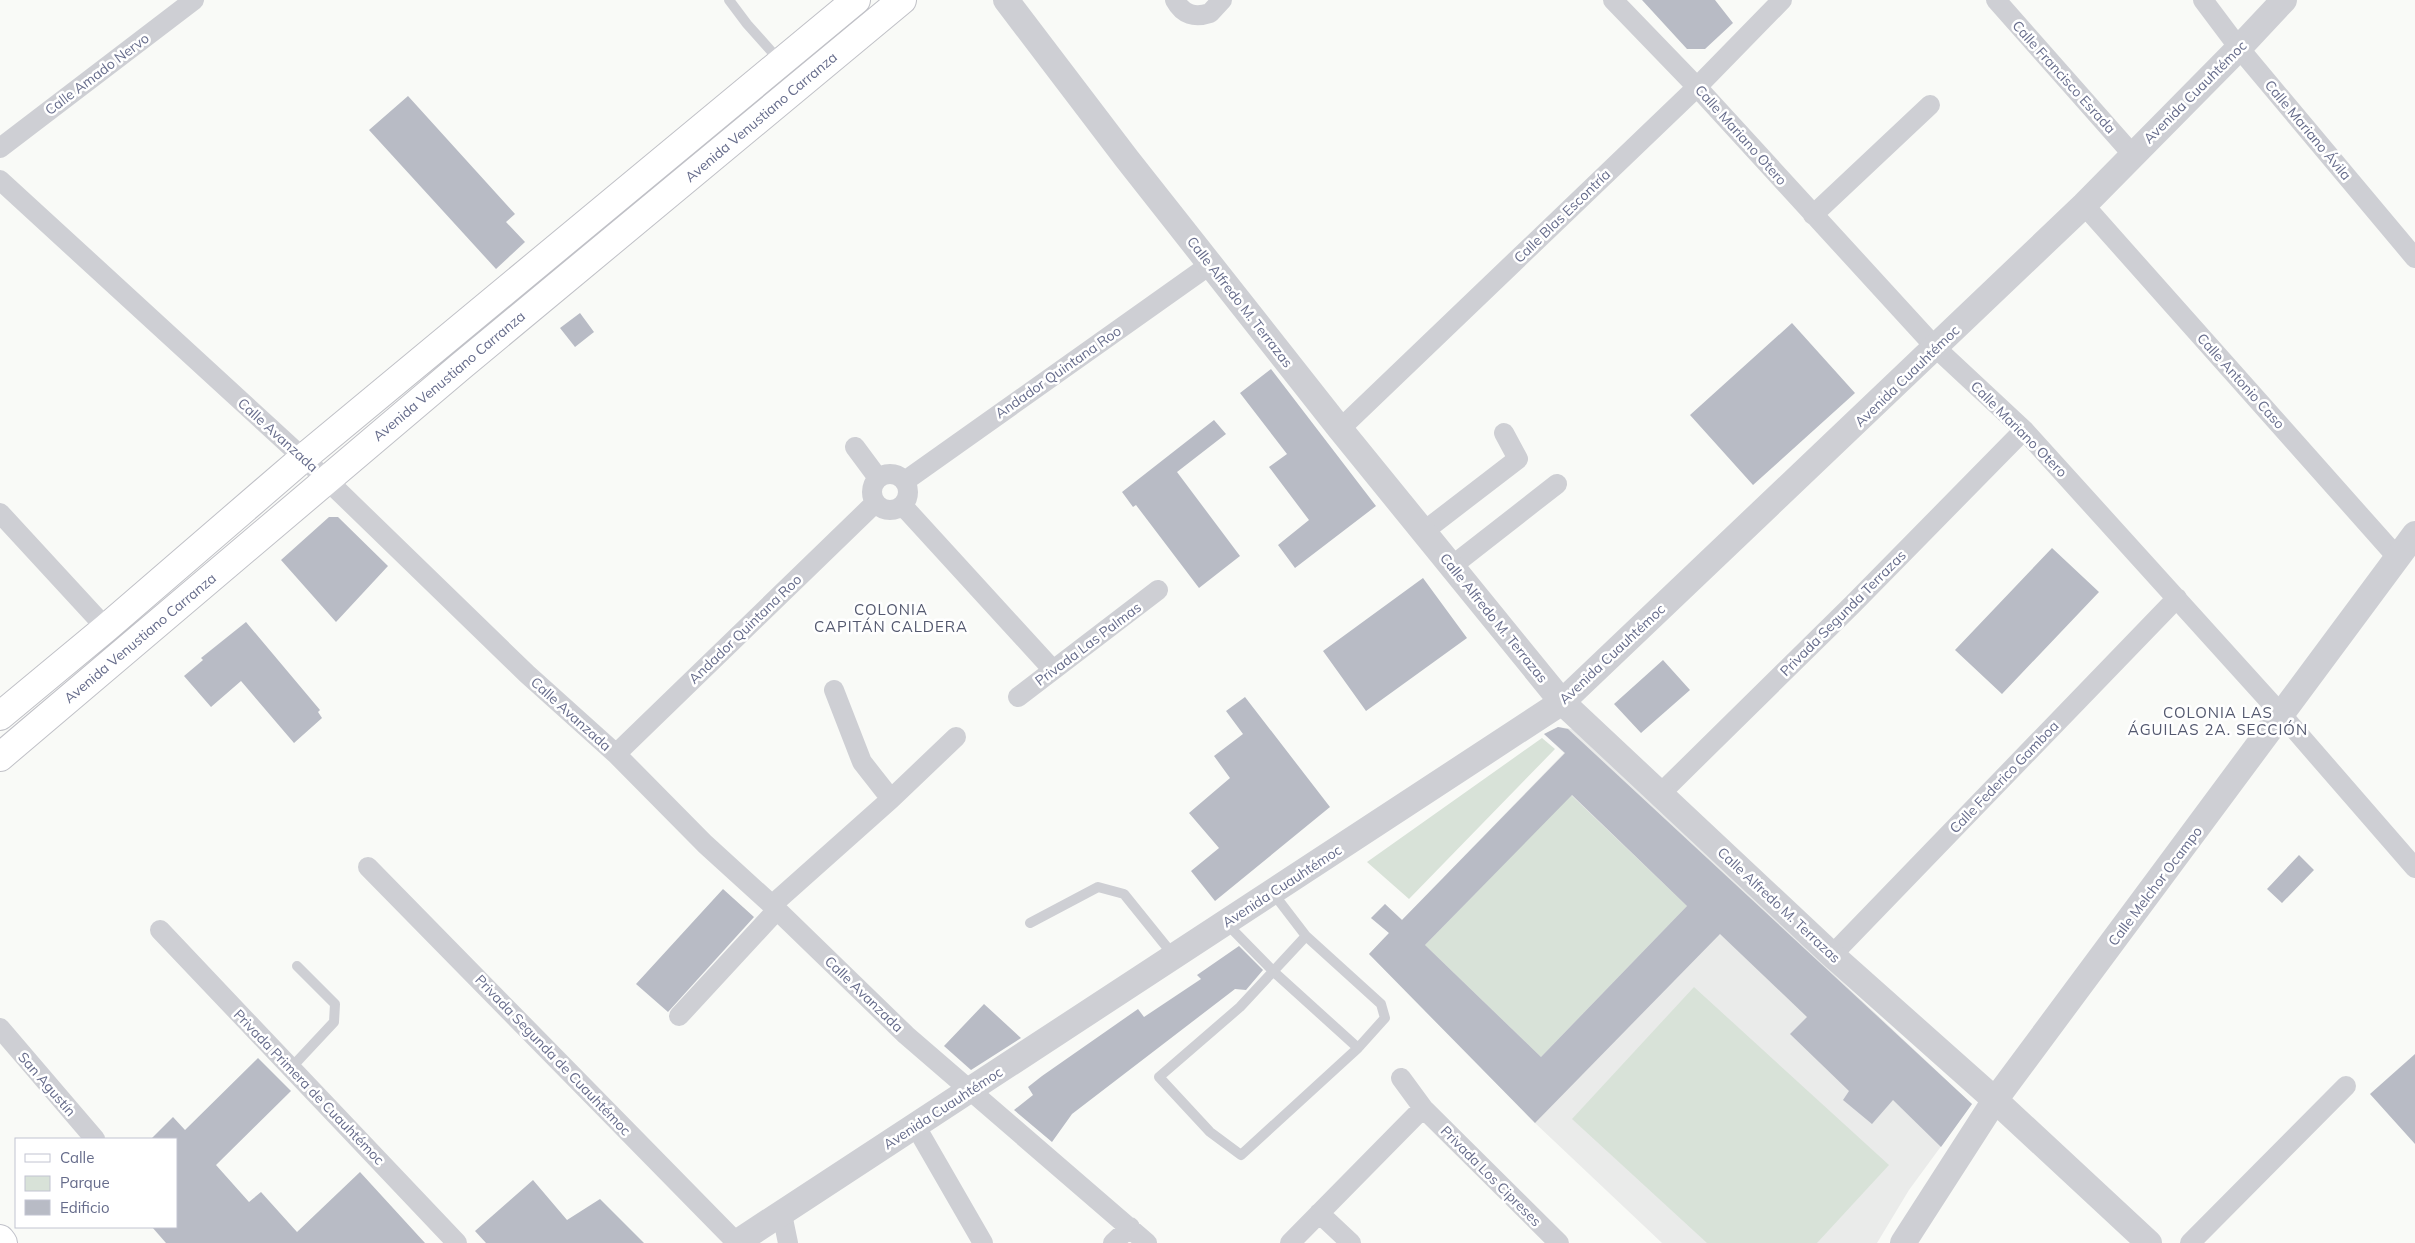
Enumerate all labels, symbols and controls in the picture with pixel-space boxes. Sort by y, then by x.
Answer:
street label: Calle Francisco Esrada [2008,17,2120,137]
street label: Calle Amado Nervo [41,29,153,119]
street label: Avenida Cuauhtémoc [2140,37,2250,147]
street label: Avenida Venustiano Carranza [681,48,841,186]
street label: Calle Mariano Ávila [2261,76,2355,184]
street label: Calle Mariano Otero [1691,81,1791,189]
street label: Calle Blas Escontría [1510,165,1614,267]
street label: Calle Alfredo M. Terrazas [1183,233,1297,371]
street label: Avenida Venustiano Carranza [369,307,529,445]
street label: Avenida Cuauhtémoc [1851,321,1963,431]
street label: Andador Quintana Roo [991,322,1125,422]
street label: Calle Antonio Caso [2193,329,2289,433]
street label: Calle Mariano Otero [1967,377,2071,481]
street label: Calle Avanzada [234,394,322,476]
street label: Privada Segunda Terrazas [1776,546,1910,680]
street label: Calle Alfredo M. Terrazas [1436,550,1552,686]
street label: Avenida Venustiano Carranza [60,569,220,707]
street label: Andador Quintana Roo [685,570,805,688]
street label: Privada Las Palmas [1031,598,1145,690]
district label: COLONIA CAPITÁN CALDERA [814,600,968,636]
street label: Avenida Cuauhtémoc [1555,600,1669,708]
street label: Calle Avanzada [527,673,615,755]
district label: COLONIA LAS ÁGUILAS 2A. SECCIÓN [2128,703,2308,739]
street label: Calle Federico Gamboa [1946,717,2062,837]
street label: Calle Melchor Ocampo [2104,823,2206,949]
street label: Avenida Cuauhtémoc [1219,841,1345,931]
street label: Calle Alfredo M. Terrazas [1714,843,1844,967]
street label: Calle Avanzada [821,952,907,1036]
street label: Privada Segunda de Cuauhtémoc [471,971,635,1139]
street label: Privada Primera de Cuauhtémoc [230,1005,388,1169]
street label: San Agustín [14,1048,80,1120]
street label: Avenida Cuauhtémoc [880,1063,1006,1153]
street label: Privada Los Cipreses [1437,1122,1545,1230]
legend [15,1138,178,1228]
text: Calle [60,1148,94,1167]
text: Parque [60,1173,110,1192]
text: Edificio [60,1198,110,1217]

